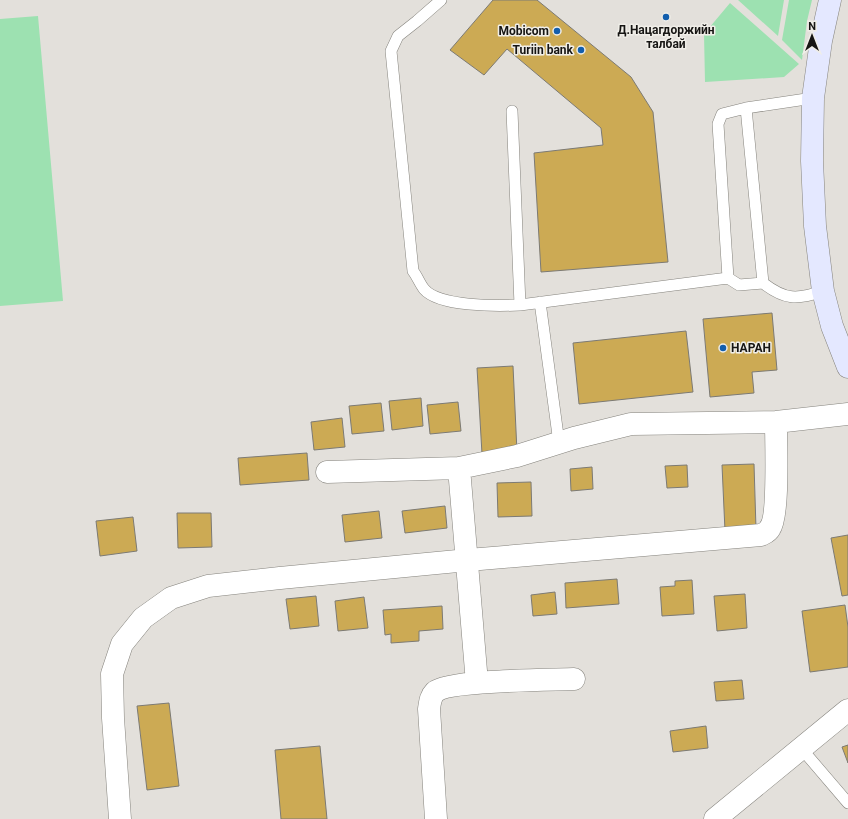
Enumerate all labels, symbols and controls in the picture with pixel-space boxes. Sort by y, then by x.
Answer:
marker: Д.Нацагдоржийн талбай [661,12,671,22]
north arrow [792,16,832,56]
text: N [808,20,816,33]
place label: Д.Нацагдоржийн талбай [617,23,715,51]
place label: Mobicom [498,24,549,38]
marker: Mobicom [552,26,562,36]
place label: Turiin bank [513,43,574,57]
marker: Turiin bank [576,45,586,55]
place label: НАРАН [731,341,771,355]
marker: НАРАН [718,343,728,353]

